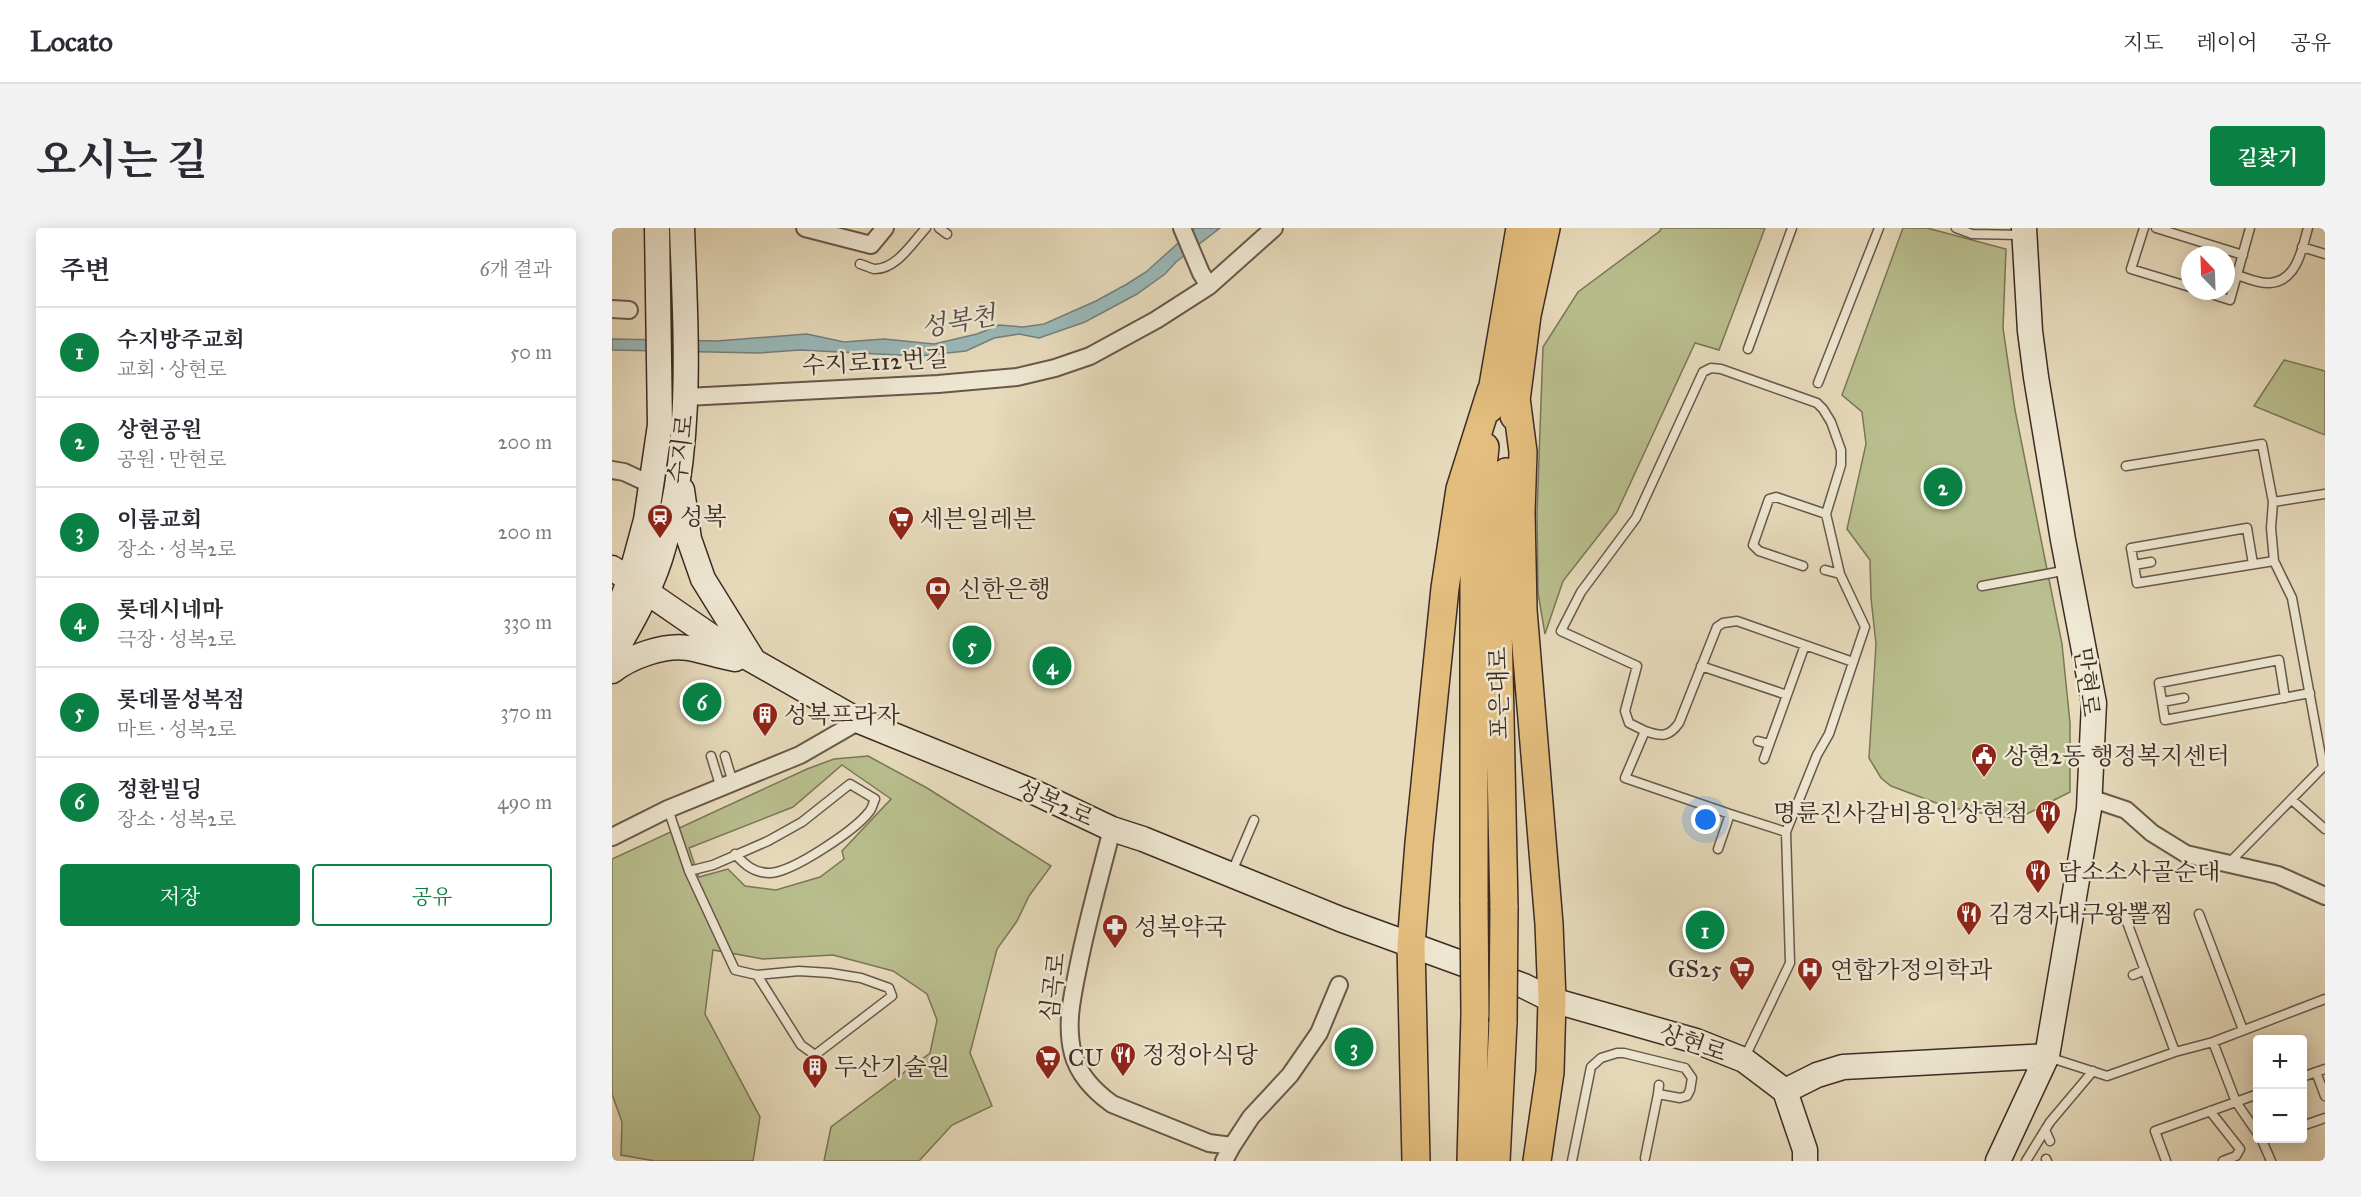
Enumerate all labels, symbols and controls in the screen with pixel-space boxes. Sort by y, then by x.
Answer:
text: Locato [30,24,113,59]
text: 지도 [2123,30,2164,56]
text: 레이어 [2197,30,2257,56]
text: 공유 [2290,30,2331,56]
button: 길찾기 [2210,126,2325,186]
text: 오시는 길 [36,134,207,186]
north arrow [2181,246,2235,300]
text: 주변 [60,254,110,286]
text: 6개 결과 [479,257,552,281]
water label: 성복천 [918,298,1000,343]
text: 수지방주교회 [117,326,245,353]
text: 1 [76,340,83,364]
text: 50 m [510,340,552,364]
street label: 수지로112번길 [801,343,949,381]
text: 교회 · 상현로 [117,357,227,381]
street label: 수지로 [662,413,700,485]
text: 상현공원 [117,416,202,443]
text: 2 [75,430,84,454]
text: 200 m [498,430,552,454]
text: 공원 · 만현로 [117,447,227,471]
pin: 2 [1924,464,1962,510]
station icon: 성복 [645,502,675,540]
place label: 성복 [680,502,726,532]
supermarket icon: 세븐일레븐 [886,504,916,542]
place label: 세븐일레븐 [920,504,1036,534]
text: 이룸교회 [117,506,202,533]
text: 3 [76,520,84,544]
text: 200 m [498,520,552,544]
text: 장소 · 성복2로 [117,537,236,561]
bank icon: 신한은행 [923,574,953,612]
place label: 신한은행 [958,574,1051,604]
text: 롯데시네마 [117,596,223,623]
text: 4 [74,610,85,634]
text: 330 m [503,610,552,634]
pin: 5 [952,622,992,668]
text: 극장 · 성복2로 [117,627,236,651]
pin: 4 [1032,644,1072,688]
street label: 포은대로 [1483,646,1515,740]
street label: 만현로 [2068,646,2106,718]
pin: 6 [682,680,722,724]
text: 롯데몰성복점 [117,686,245,713]
text: 5 [75,700,84,724]
text: 370 m [501,700,552,724]
building icon: 성복프라자 [750,700,780,738]
place label: 성복프라자 [784,700,900,730]
text: 마트 · 성복2로 [117,717,236,741]
public building icon: 상현2동 행정복지센터 [1969,741,1999,779]
place label: 상현2동 행정복지센터 [2004,741,2230,771]
street label: 성복2로 [1012,773,1098,833]
text: 정환빌딩 [117,776,202,803]
text: 6 [74,790,85,814]
text: 490 m [497,790,552,814]
place label: 명륜진사갈비용인상현점 [1773,798,2028,828]
restaurant icon: 명륜진사갈비용인상현점 [2033,798,2063,836]
your location [1691,805,1720,834]
text: 장소 · 성복2로 [117,807,236,831]
restaurant icon: 담소소사골순대 [2023,857,2053,895]
place label: 담소소사골순대 [2058,857,2220,887]
button: 저장 [60,864,300,926]
button: 공유 [312,864,552,926]
restaurant icon: 김경자대구왕뽈찜 [1954,899,1984,937]
place label: 김경자대구왕뽈찜 [1988,899,2173,929]
pin: 1 [1686,908,1724,952]
pharmacy icon: 성복약국 [1100,912,1130,950]
place label: 성복약국 [1134,912,1227,942]
street label: 심곡로 [1034,951,1072,1023]
place label: GS25 [1668,954,1722,984]
supermarket icon: GS25 [1727,954,1757,992]
hospital icon: 연합가정의학과 [1795,955,1825,993]
place label: 연합가정의학과 [1830,955,1993,985]
street label: 상현로 [1655,1017,1731,1069]
pin: 3 [1334,1024,1374,1070]
map controls [2253,1035,2307,1143]
button: + [2253,1035,2307,1089]
restaurant icon: 정정아식당 [1108,1040,1138,1078]
place label: 정정아식당 [1142,1040,1259,1070]
supermarket icon: CU [1033,1043,1063,1081]
place label: CU [1068,1043,1103,1073]
building icon: 두산기술원 [800,1052,830,1090]
place label: 두산기술원 [834,1052,950,1082]
button: − [2253,1089,2307,1143]

